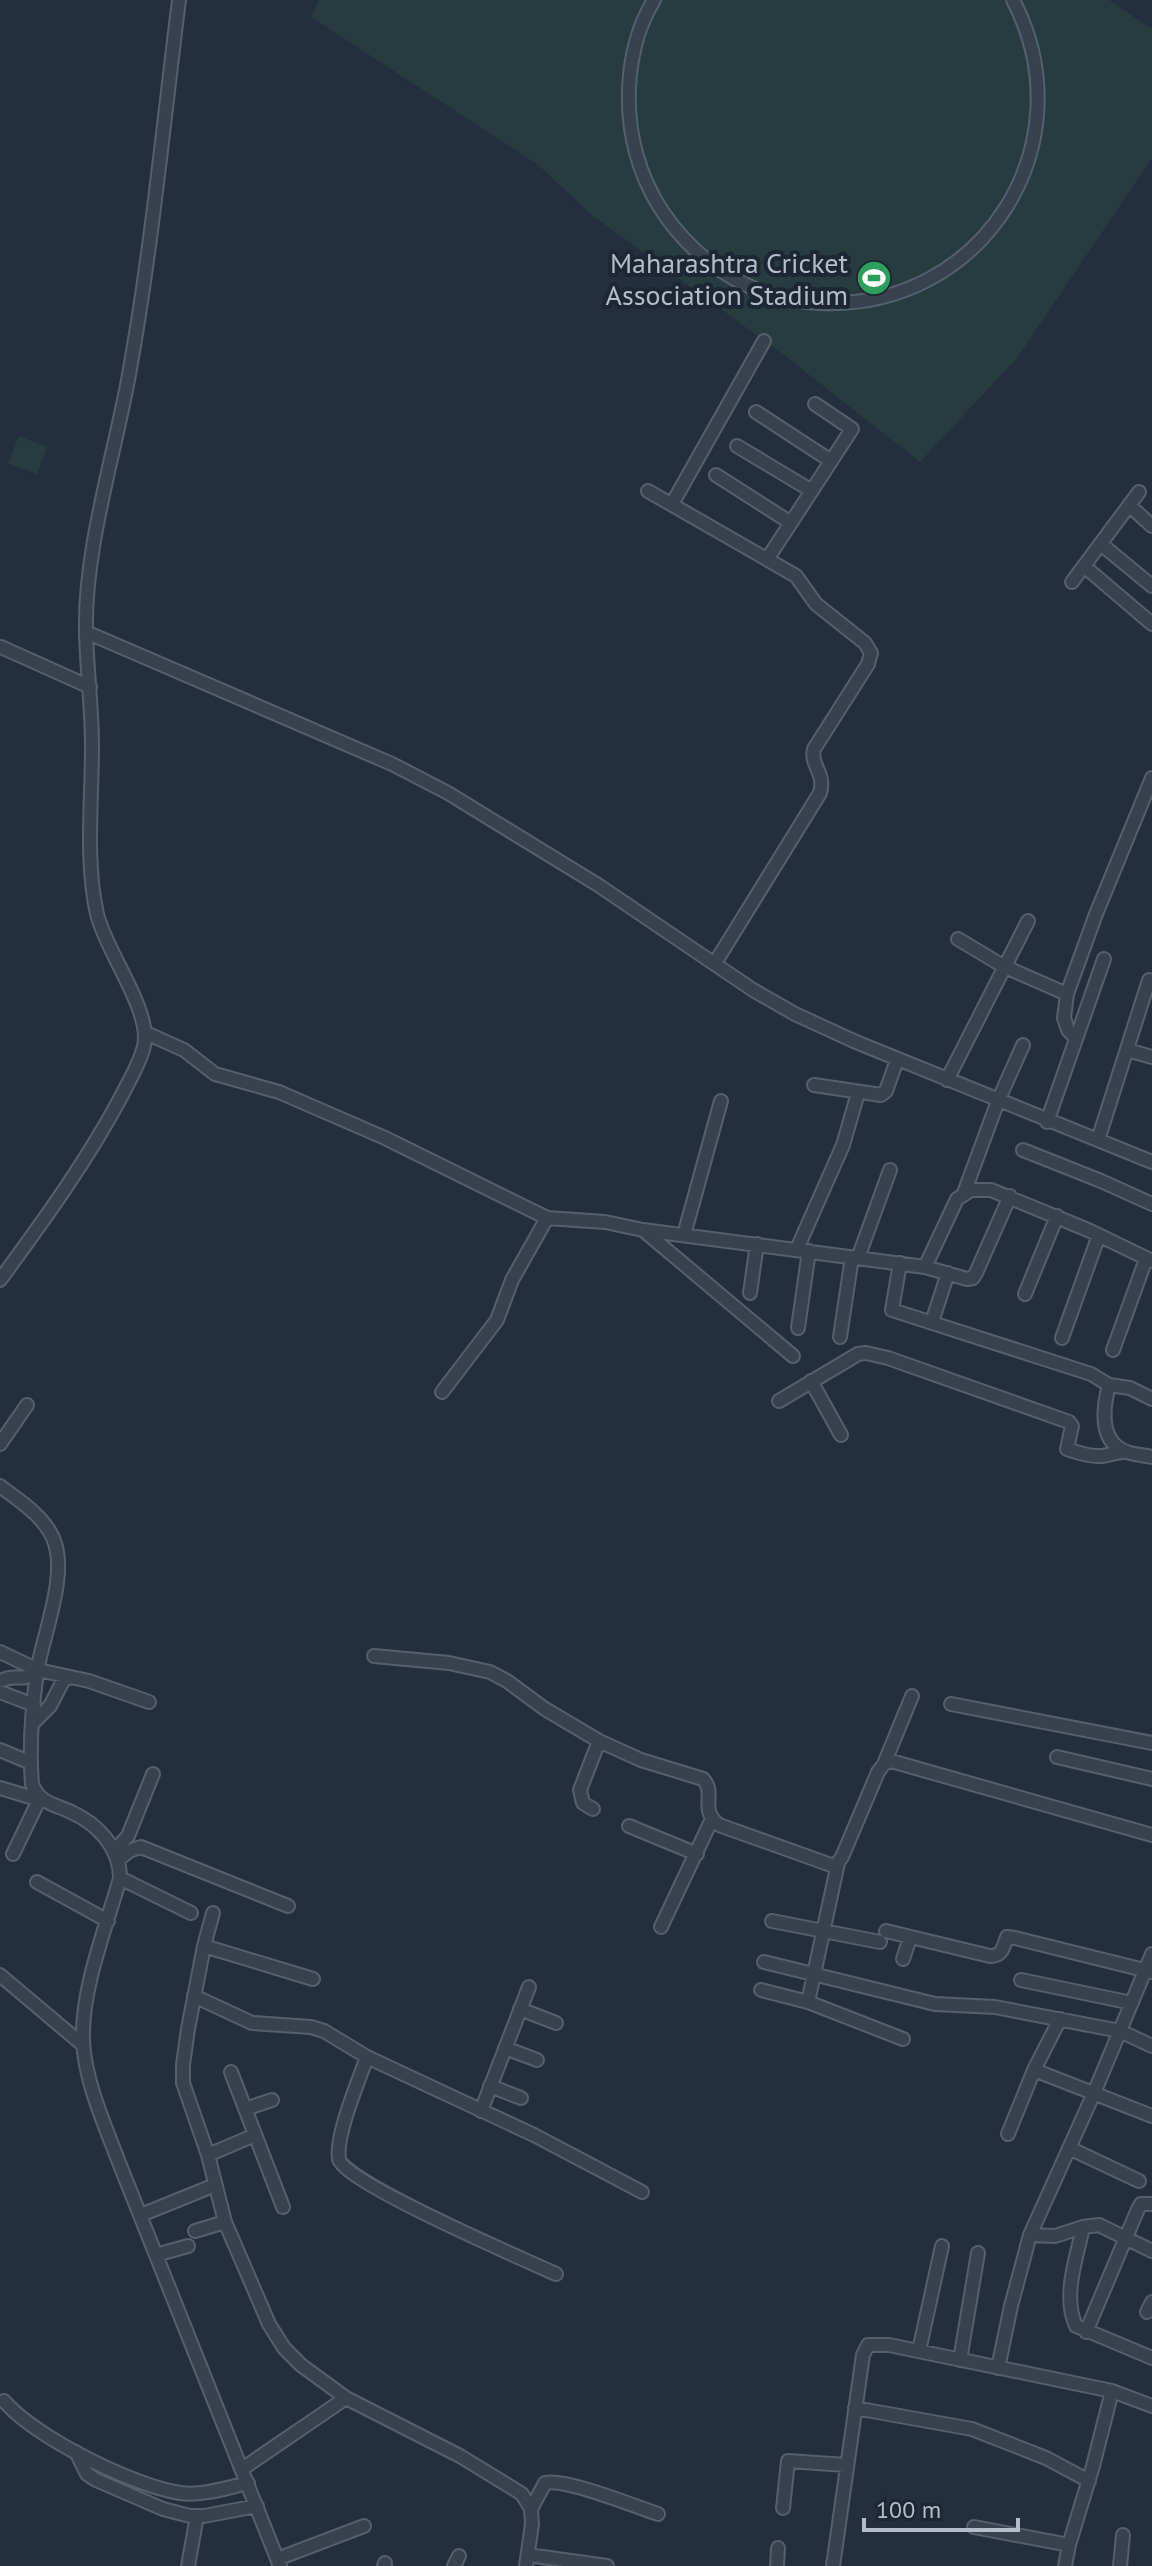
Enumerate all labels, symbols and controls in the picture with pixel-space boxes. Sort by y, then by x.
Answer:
place label: Maharashtra Cricket Association Stadium [606,244,848,313]
sports icon: Maharashtra Cricket Association Stadium [855,259,893,297]
scale bar [864,2482,1018,2532]
text: 100 m [876,2494,941,2525]

